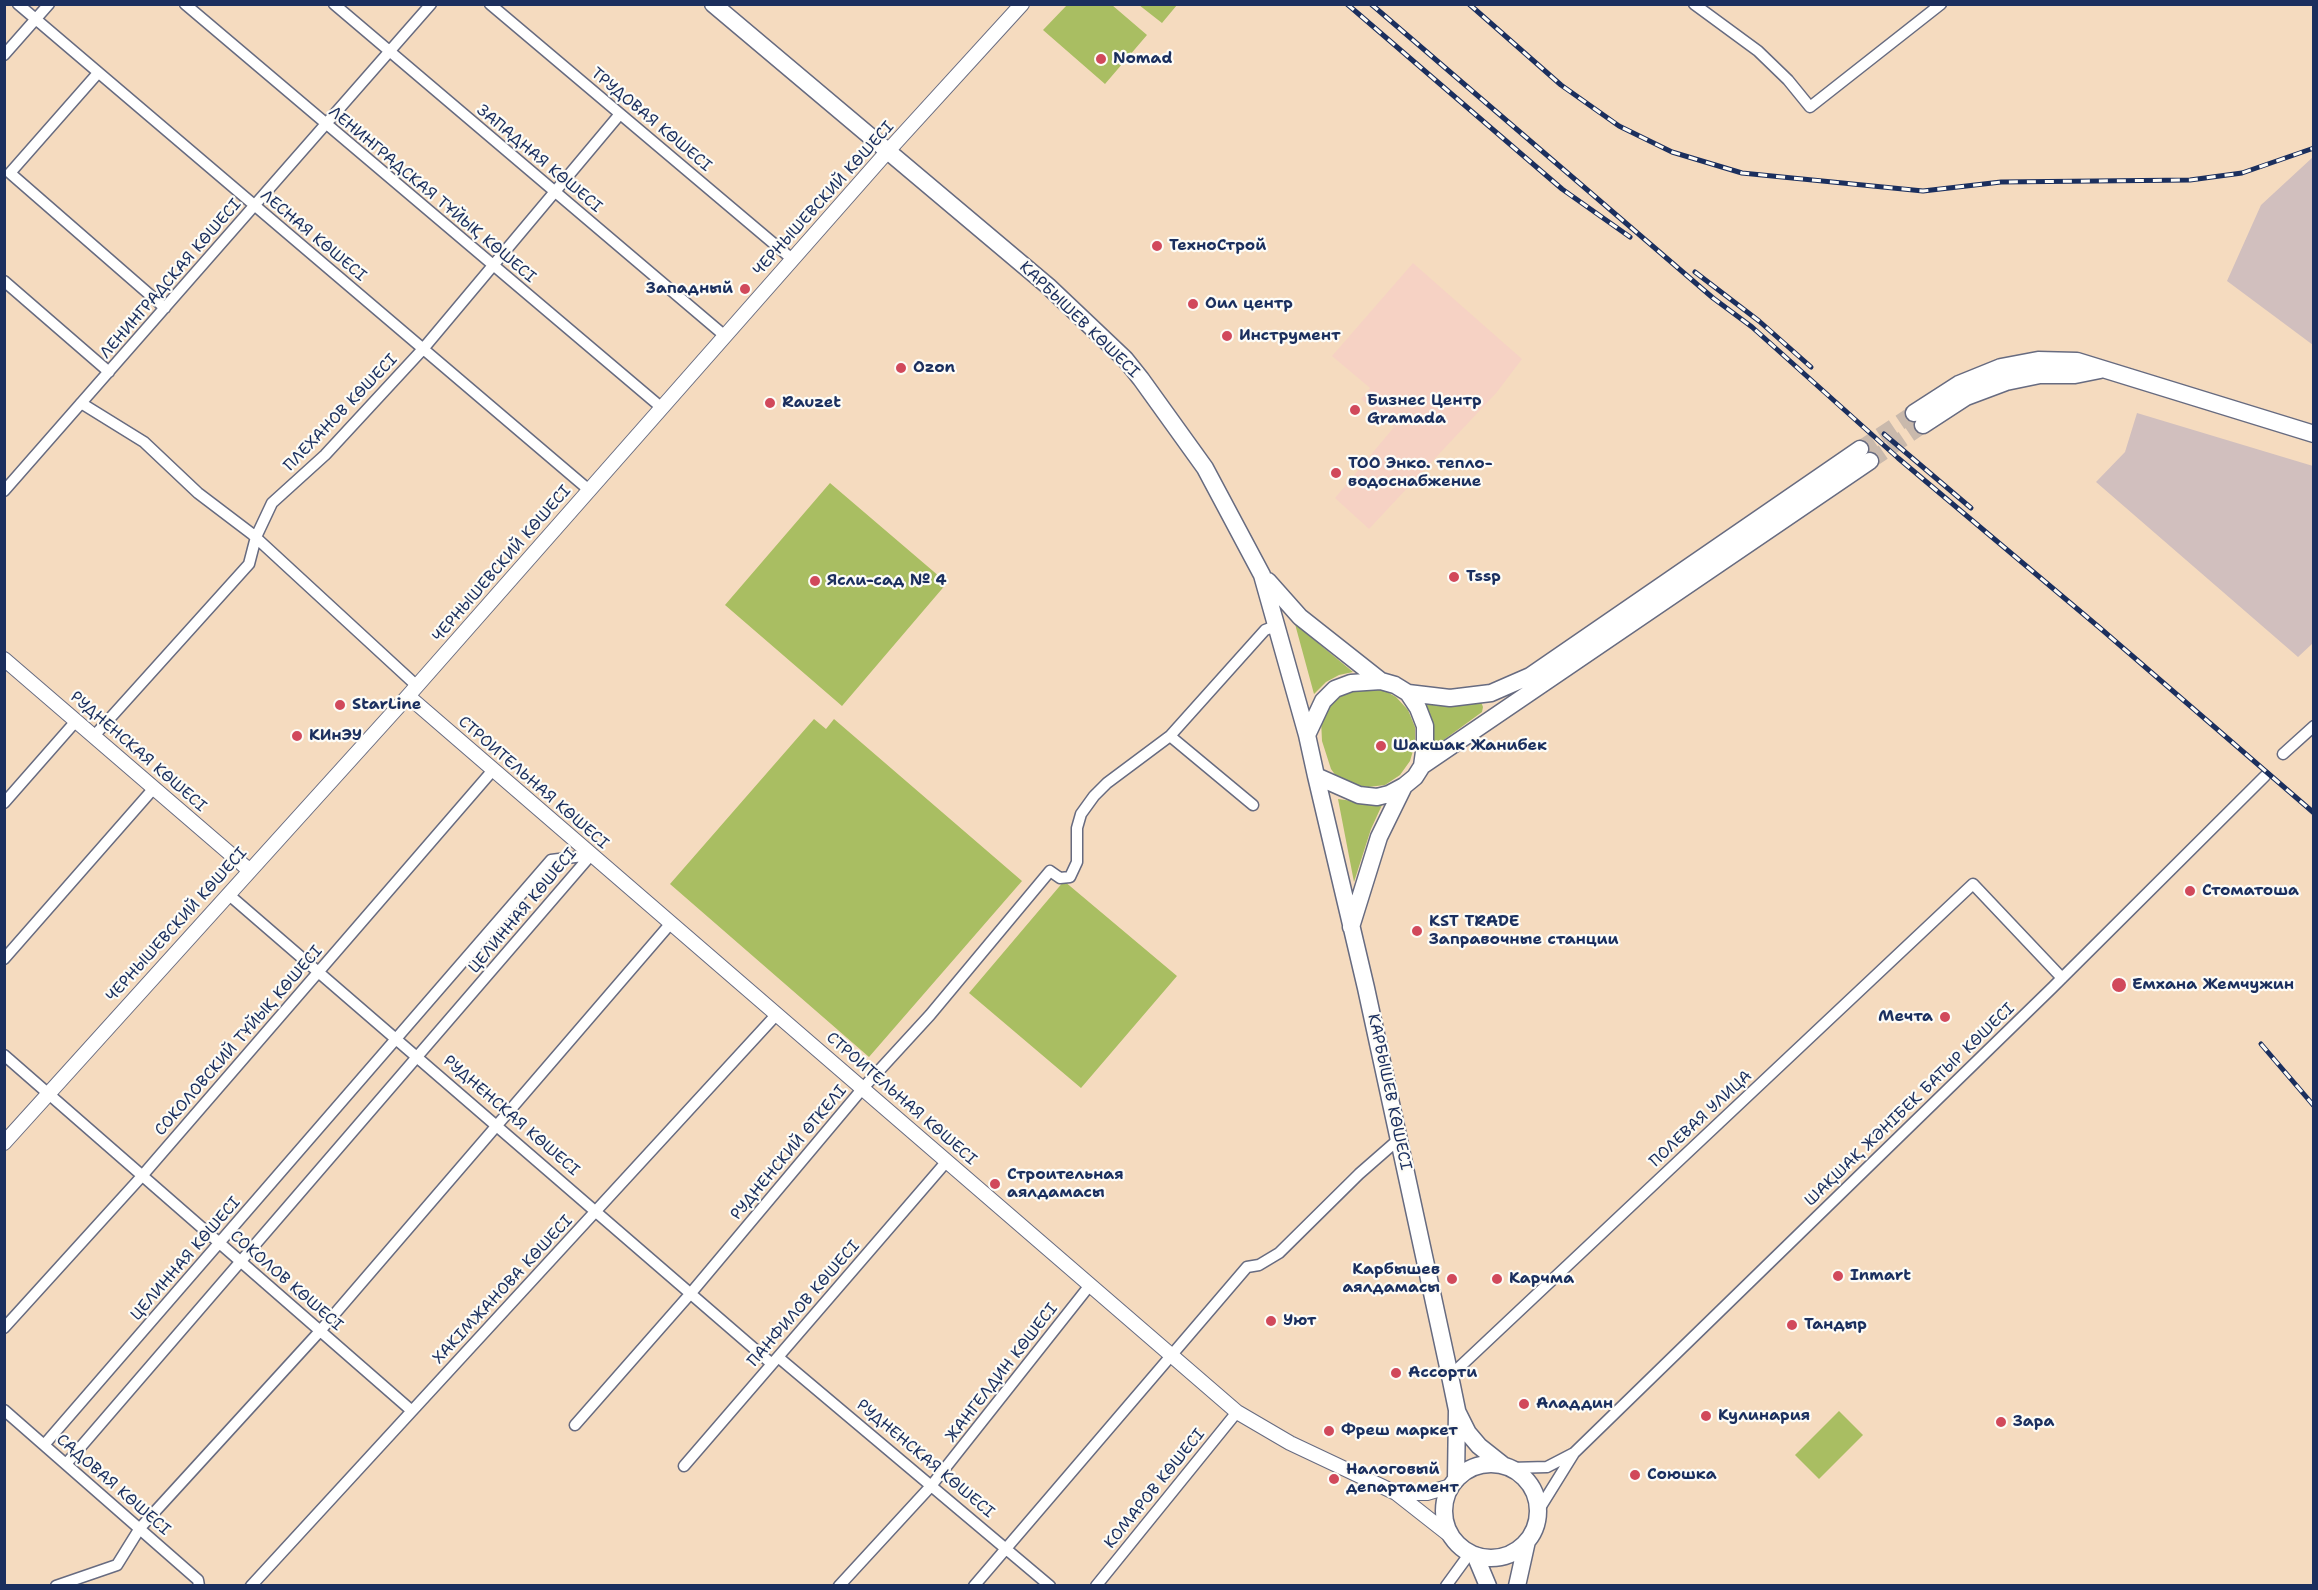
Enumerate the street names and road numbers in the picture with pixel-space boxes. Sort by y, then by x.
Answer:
street label: ТРУДОВАЯ КӨШЕСІ [587,64,715,176]
street label: ЗАПАДНАЯ КӨШЕСІ [472,101,606,217]
street label: ЛЕНИНГРАДСКАЯ ТҰЙЫҚ КӨШЕСІ [325,103,539,287]
street label: ЧЕРНЫШЕВСКИЙ КӨШЕСІ [750,118,898,280]
street label: ЛЕСНАЯ КӨШЕСІ [256,186,370,286]
street label: ЛЕНИНГРАДСКАЯ КӨШЕСІ [96,195,246,363]
street label: КАРБЫШЕВ КӨШЕСІ [1015,258,1143,382]
street label: ПЛЕХАНОВ КӨШЕСІ [280,350,402,476]
street label: ЧЕРНЫШЕВСКИЙ КӨШЕСІ [429,482,575,646]
street label: РУДНЕНСКАЯ КӨШЕСІ [66,688,210,816]
street label: СТРОИТЕЛЬНАЯ КӨШЕСІ [454,712,612,854]
street label: ЧЕРНЫШЕВСКИЙ КӨШЕСІ [103,844,251,1006]
street label: ЦЕЛИННАЯ КӨШЕСІ [465,844,581,978]
street label: СОКОЛОВСКИЙ ТҰЙЫҚ КӨШЕСІ [151,942,327,1140]
street label: ШАҚШАҚ ЖӘНІБЕК БАТЫР КӨШЕСІ [1801,999,2019,1211]
street label: КАРБЫШЕВ КӨШЕСІ [1363,1012,1415,1172]
street label: СТРОИТЕЛЬНАЯ КӨШЕСІ [822,1028,980,1170]
street label: РУДНЕНСКАЯ КӨШЕСІ [439,1052,583,1180]
street label: ПОЛЕВАЯ УЛИЦА [1646,1067,1756,1171]
street label: РУДНЕНСКИЙ ӨТКЕЛІ [727,1082,851,1224]
street label: ЦЕЛИННАЯ КӨШЕСІ [127,1193,245,1325]
street label: ХАКІМЖАНОВА КӨШЕСІ [429,1212,577,1368]
street label: СОКОЛОВ КӨШЕСІ [226,1227,346,1335]
street label: ПАНФИЛОВ КӨШЕСІ [744,1237,864,1371]
street label: ЖАНГЕЛДИН КӨШЕСІ [942,1300,1062,1446]
street label: РУДНЕНСКАЯ КӨШЕСІ [852,1396,998,1522]
street label: КОМАРОВ КӨШЕСІ [1101,1425,1209,1553]
street label: САДОВАЯ КӨШЕСІ [52,1430,174,1540]

